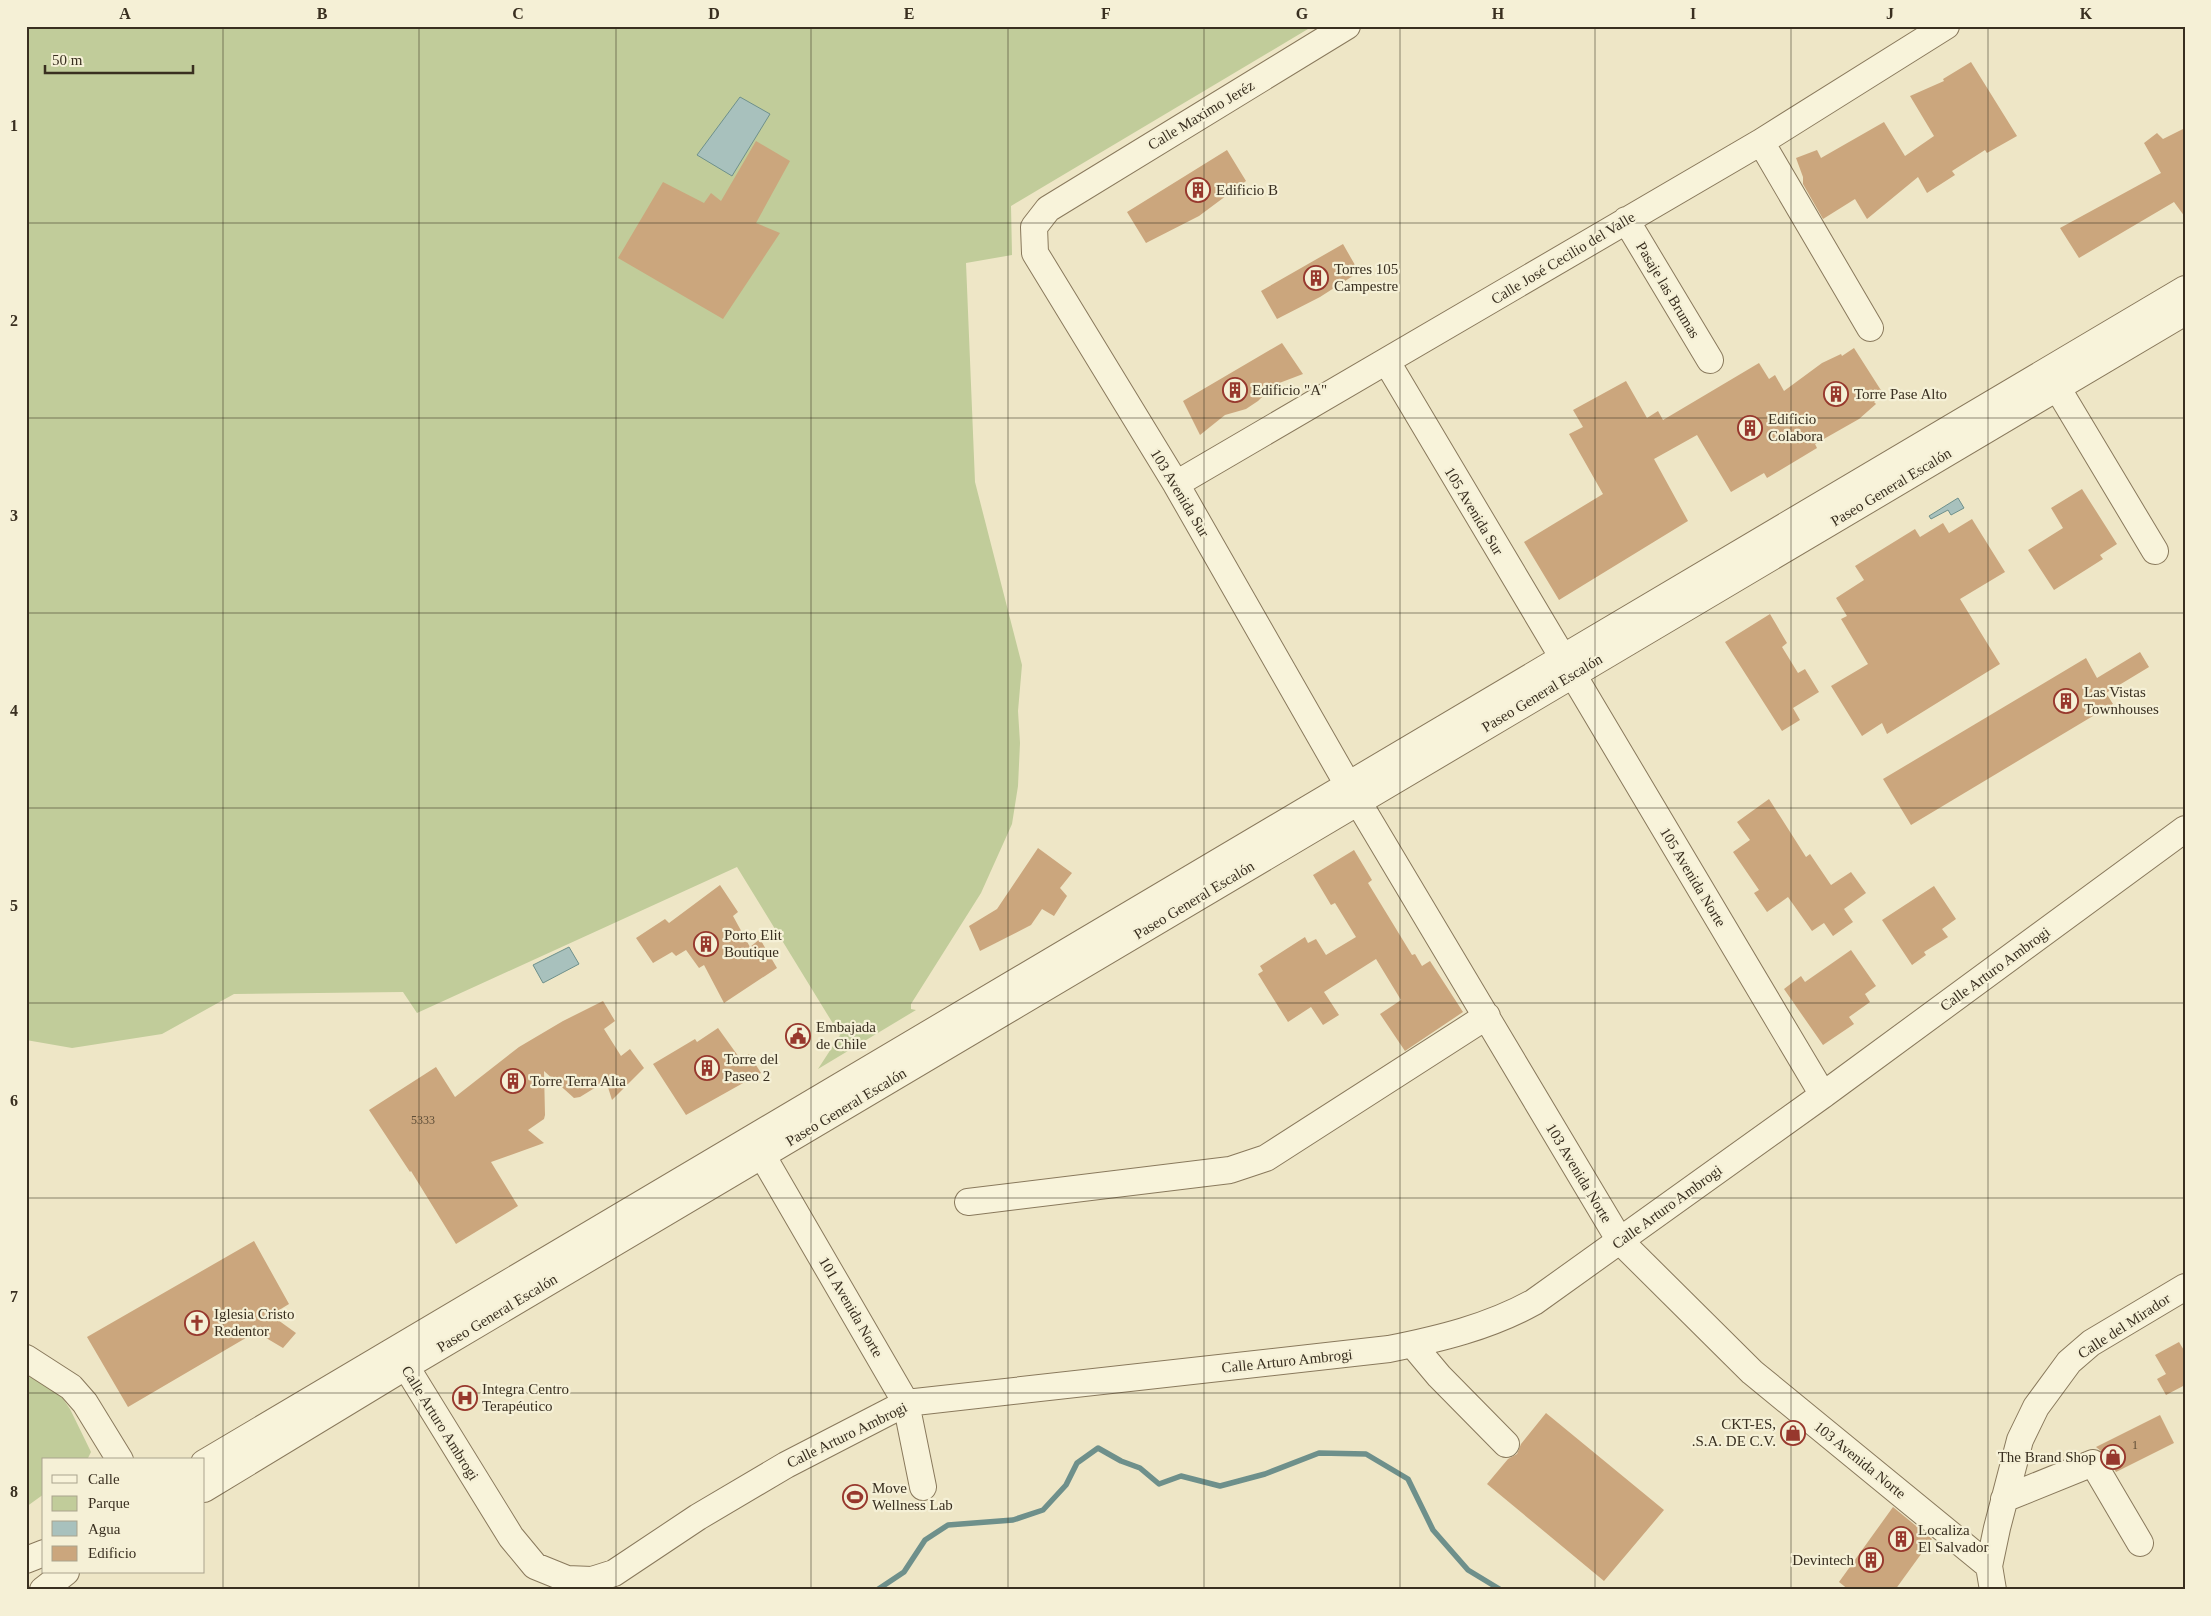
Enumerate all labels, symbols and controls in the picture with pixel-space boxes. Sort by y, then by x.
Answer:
text: A [119,5,131,22]
text: B [317,5,328,22]
text: C [512,5,524,22]
text: D [708,5,720,22]
text: E [904,5,914,22]
text: F [1101,5,1111,22]
text: G [1296,5,1309,22]
text: H [1492,5,1505,22]
text: I [1690,5,1696,22]
text: J [1886,5,1894,22]
text: K [2080,5,2093,22]
scale bar [45,42,192,74]
text: 50 m [52,52,83,68]
street label: Calle Maximo Jeréz [1145,77,1257,153]
text: 1 [10,117,18,134]
building icon: Edificio B [1185,177,1211,203]
place label: Edificio B [1216,182,1278,198]
street label: Calle José Cecilio del Valle [1488,209,1638,307]
street label: Pasaje las Brumas [1633,239,1703,341]
place label: Torres 105 Campestre [1334,261,1398,294]
building icon: Torres 105 Campestre [1303,265,1329,291]
text: 2 [10,312,18,329]
building icon: Edificio "A" [1222,377,1248,403]
building icon: Torre Pase Alto [1823,381,1849,407]
place label: Edificio "A" [1252,382,1327,398]
place label: Torre Pase Alto [1854,386,1947,402]
place label: Edificio Colabora [1768,411,1823,444]
building icon: Edificio Colabora [1737,415,1763,441]
street label: Paseo General Escalón [1828,444,1954,529]
street label: 103 Avenida Sur [1147,446,1213,540]
street label: 105 Avenida Sur [1441,464,1507,558]
text: 3 [10,507,18,524]
street label: Paseo General Escalón [1479,650,1605,735]
place label: Las Vistas Townhouses [2084,684,2159,717]
building icon: Las Vistas Townhouses [2053,688,2079,714]
text: 4 [10,702,18,719]
street label: 105 Avenida Norte [1657,824,1729,930]
street label: Paseo General Escalón [1131,857,1257,942]
text: 5 [10,897,18,914]
street label: Calle Arturo Ambrogi [1937,924,2053,1014]
place label: Porto Elit Boutique [724,927,783,960]
building icon: Porto Elit Boutique [693,931,719,957]
place label: Embajada de Chile [816,1019,876,1052]
public building icon: Embajada de Chile [785,1023,811,1049]
place label: Torre del Paseo 2 [724,1051,778,1084]
building icon: Torre del Paseo 2 [694,1055,720,1081]
street label: Paseo General Escalón [783,1064,909,1149]
building icon: Torre Terra Alta [500,1068,526,1094]
place label: Torre Terra Alta [530,1073,626,1089]
text: 6 [10,1092,18,1109]
house number: 5333 [411,1113,435,1127]
street label: 103 Avenida Norte [1543,1120,1615,1226]
street label: Calle Arturo Ambrogi [1609,1162,1725,1252]
street label: 101 Avenida Norte [816,1254,886,1360]
street label: Paseo General Escalón [434,1270,560,1355]
text: 7 [10,1288,18,1305]
street label: Calle del Mirador [2075,1290,2173,1362]
place label: Iglesia Cristo Redentor [214,1306,294,1339]
church icon: Iglesia Cristo Redentor [184,1310,210,1336]
street label: Calle Arturo Ambrogi [1221,1346,1353,1376]
street label: Calle Arturo Ambrogi [398,1363,482,1483]
place label: Integra Centro Terapéutico [482,1381,569,1414]
hospital icon: Integra Centro Terapéutico [452,1385,478,1411]
street label: Calle Arturo Ambrogi [784,1399,910,1471]
place label: CKT-ES, .S.A. DE C.V. [1692,1416,1776,1449]
street label: 103 Avenida Norte [1811,1418,1909,1502]
shop icon: CKT-ES, .S.A. DE C.V. [1780,1420,1806,1446]
house number: 1 [2132,1438,2138,1452]
shop icon: The Brand Shop [2100,1444,2126,1470]
place label: The Brand Shop [1998,1449,2096,1465]
legend [42,1458,205,1574]
text: Calle [88,1471,120,1487]
place label: Move Wellness Lab [872,1480,953,1513]
text: 8 [10,1483,18,1500]
sports icon: Move Wellness Lab [842,1484,868,1510]
text: Parque [88,1495,130,1511]
text: Agua [88,1521,121,1537]
place label: Localiza El Salvador [1918,1522,1988,1555]
building icon: Localiza El Salvador [1888,1526,1914,1552]
text: Edificio [88,1545,136,1561]
building icon: Devintech [1858,1547,1884,1573]
place label: Devintech [1792,1552,1855,1568]

